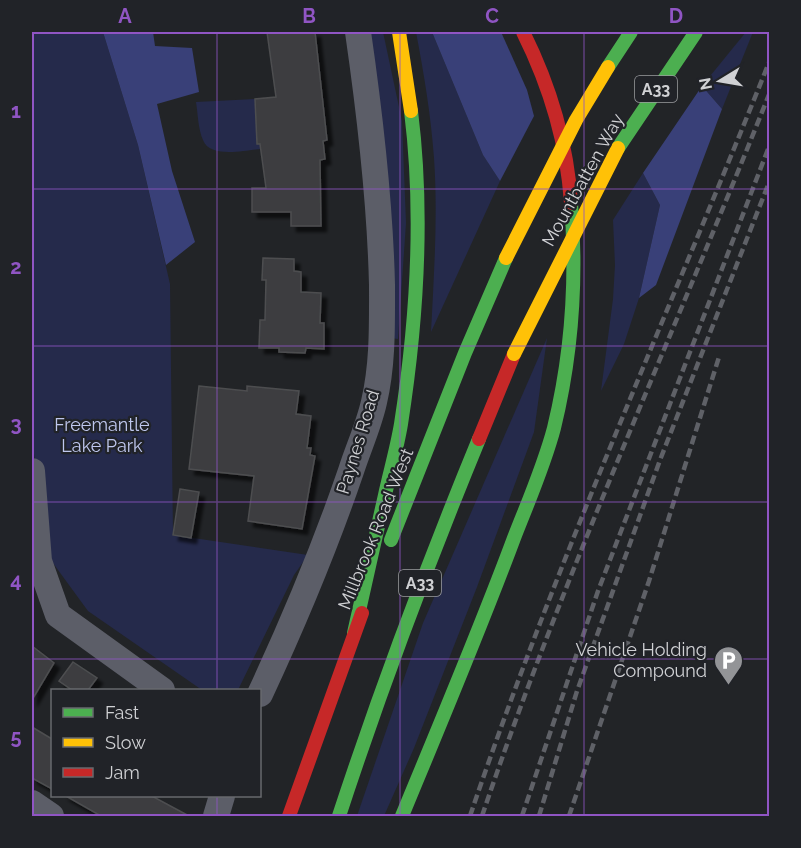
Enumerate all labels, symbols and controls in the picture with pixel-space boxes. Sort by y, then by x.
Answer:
text: A [118,4,132,28]
text: B [302,4,316,28]
text: C [485,4,499,28]
text: D [669,4,683,28]
north arrow [690,51,750,111]
road number: A33 [635,76,677,102]
text: N [695,76,716,92]
text: 1 [11,99,21,123]
street label: Mountbatten Way [537,110,628,250]
text: 2 [10,255,22,279]
street label: Paynes Road [332,387,383,497]
text: 3 [10,412,22,436]
park label: Freemantle Lake Park [54,414,150,456]
street label: Millbrook Road West [334,445,418,613]
text: 4 [10,568,22,592]
road number: A33 [399,570,441,596]
place label: Vehicle Holding Compound [576,639,707,681]
parking icon: Vehicle Holding Compound [712,644,744,686]
legend [51,689,261,797]
text: Fast [105,702,139,723]
text: 5 [10,725,22,749]
text: Slow [105,732,146,753]
text: Jam [105,762,140,783]

